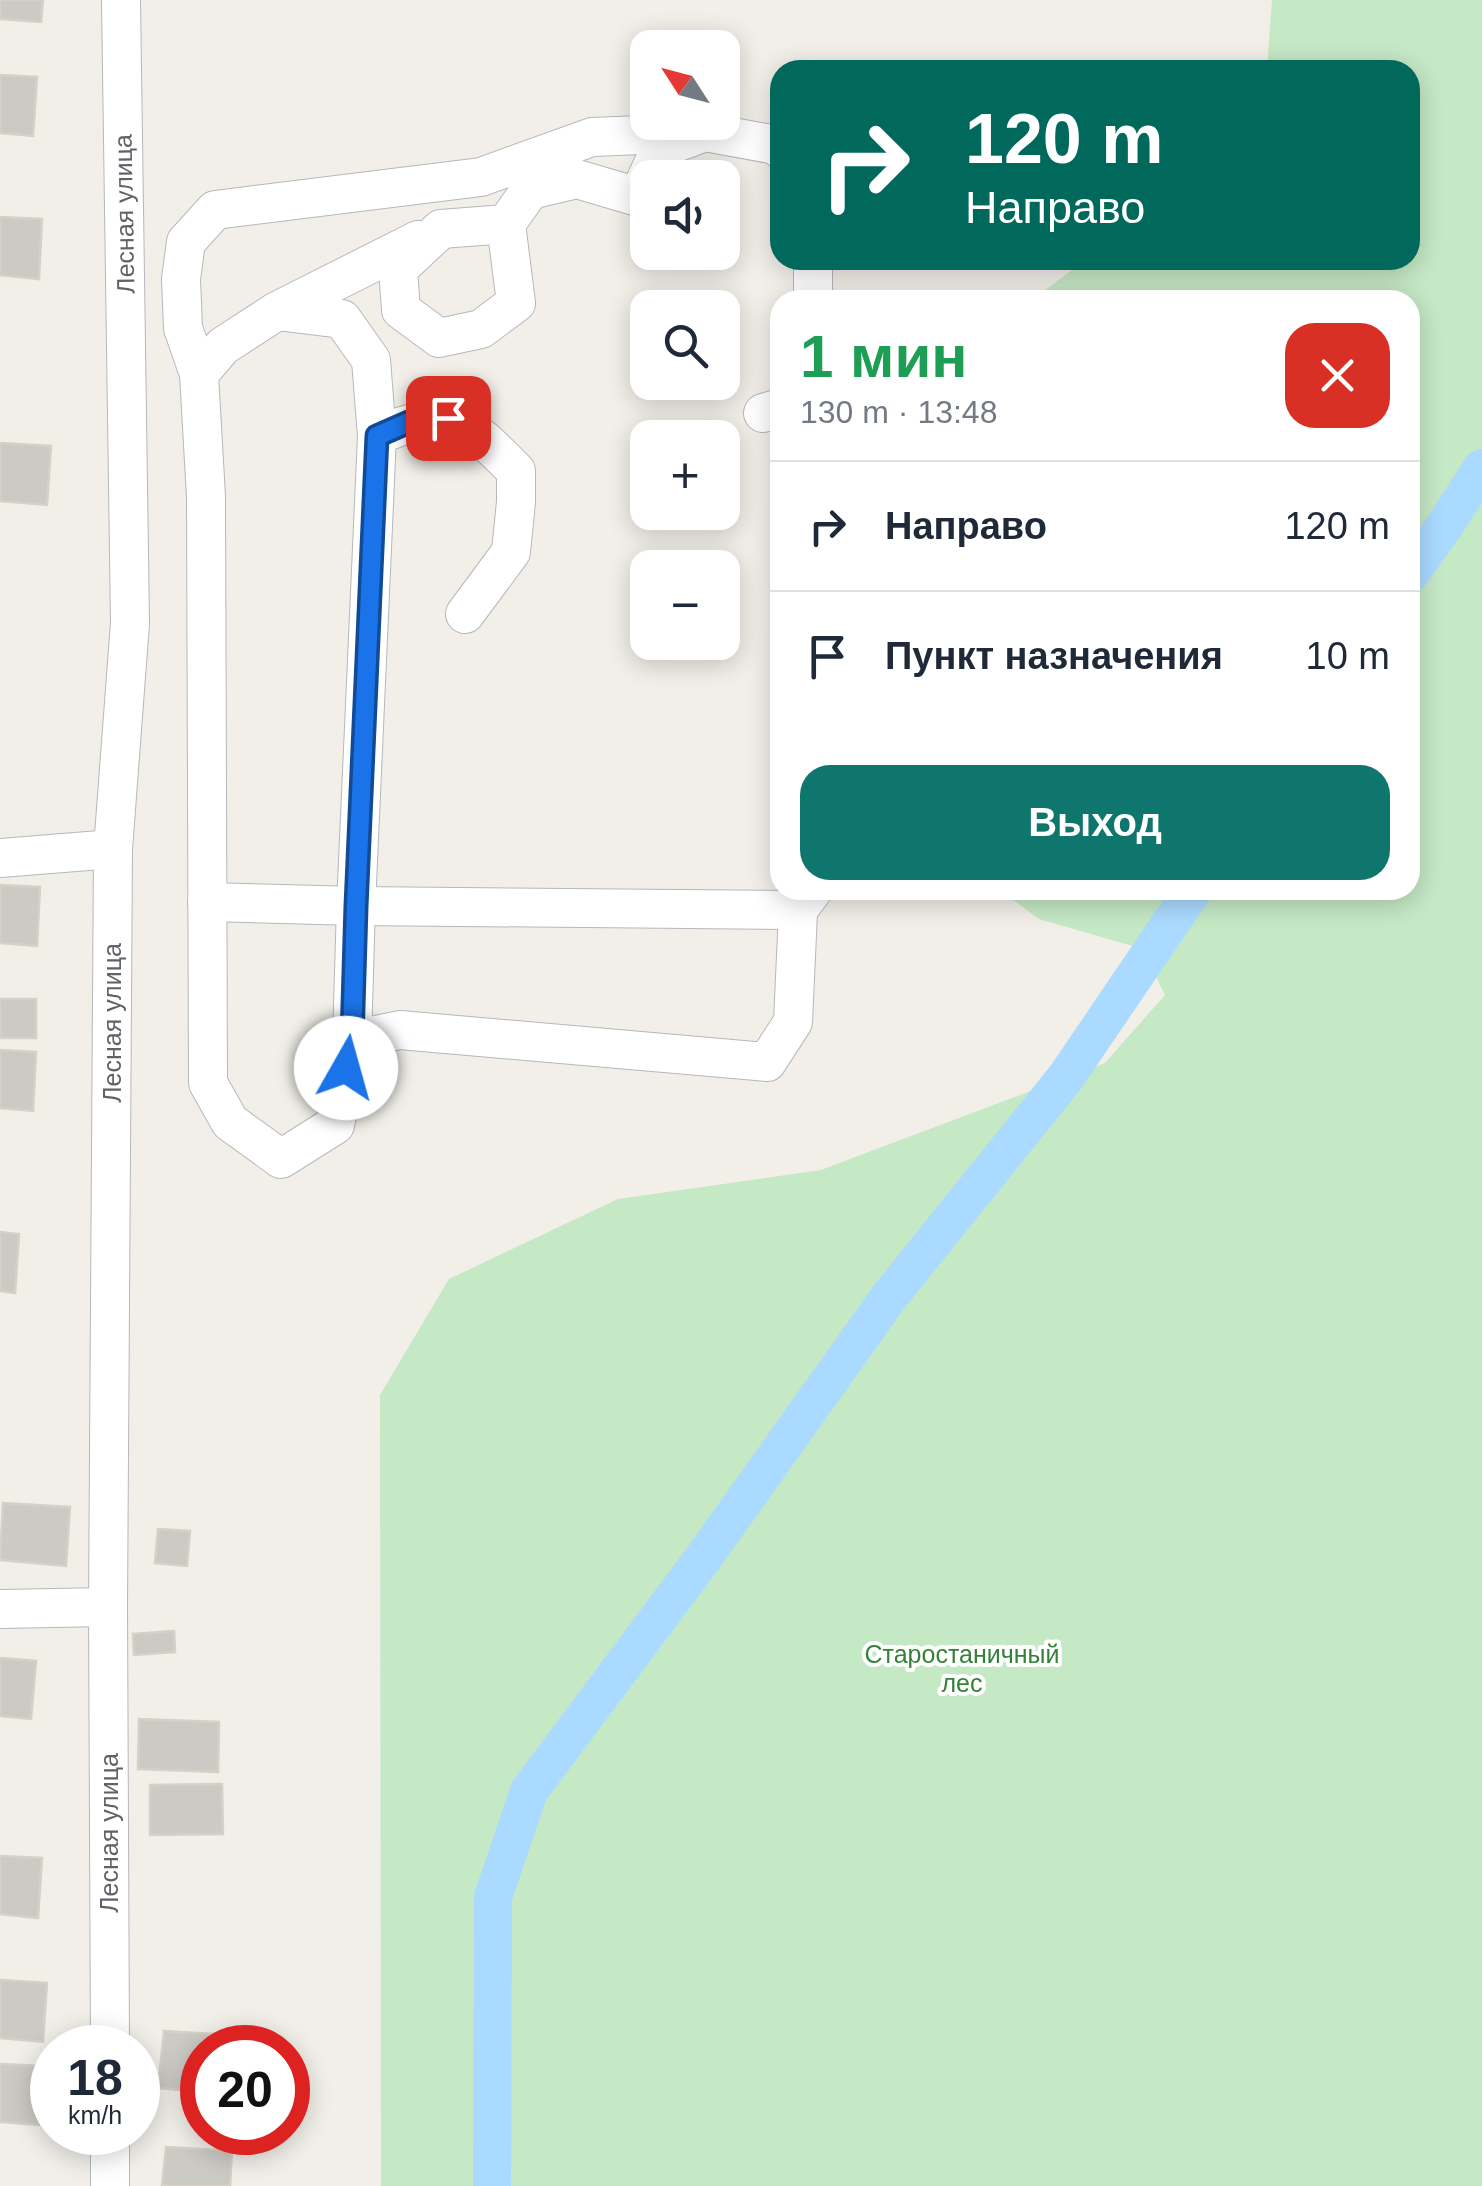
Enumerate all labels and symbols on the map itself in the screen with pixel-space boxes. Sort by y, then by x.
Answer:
north arrow [630,30,740,140]
street label: Лесная улица [109,134,139,294]
pin [406,376,491,461]
street label: Лесная улица [98,943,126,1103]
position arrow [294,1016,398,1120]
park label: Старостаничный лес [864,1640,1060,1697]
street label: Лесная улица [95,1753,123,1913]
speed limit sign: 20 [180,2025,310,2155]

